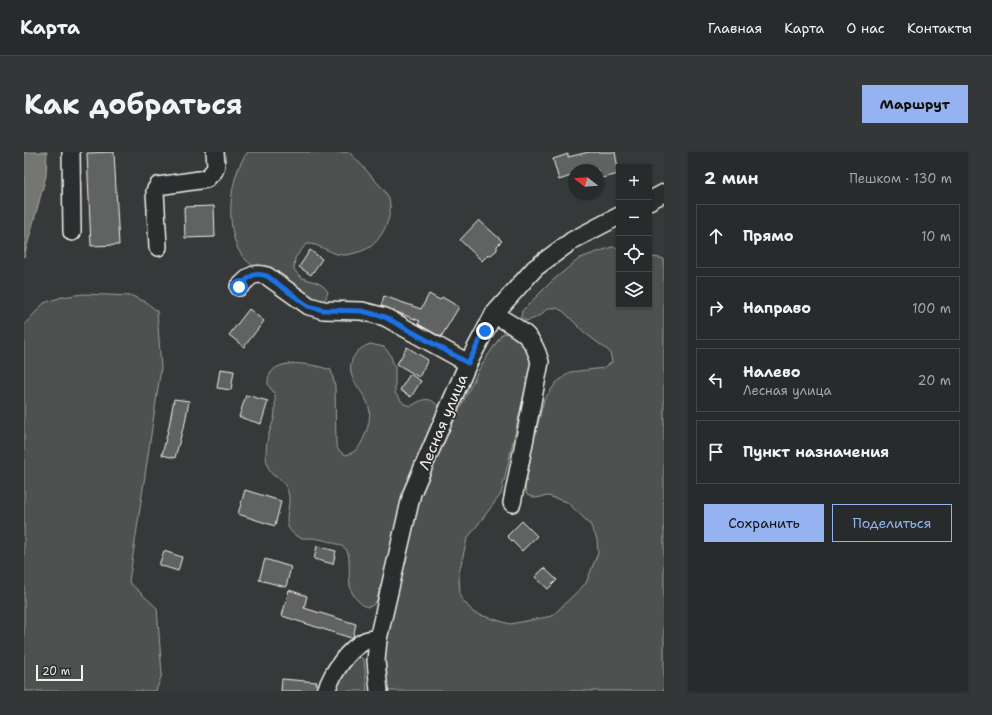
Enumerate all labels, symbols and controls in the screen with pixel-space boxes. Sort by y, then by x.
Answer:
text: Карта [20,15,80,40]
text: Главная [708,19,762,37]
text: Карта [784,19,824,37]
text: О нас [846,19,885,37]
text: Контакты [907,19,972,37]
text: Как добраться [24,85,243,123]
button: Маршрут [862,85,968,123]
north arrow [568,164,604,200]
map controls [616,164,652,308]
button: + [616,164,652,200]
text: 2 мин [704,167,759,189]
text: Пешком · 130 m [849,170,952,187]
button: − [616,200,652,236]
icon: ahead [705,225,727,247]
text: Прямо [743,226,793,246]
text: 10 m [921,228,951,245]
button: locate [616,236,652,272]
button: layers [616,272,652,308]
route start [230,278,248,296]
icon: right [705,297,727,319]
text: Направо [743,298,811,318]
text: 100 m [912,300,951,317]
route end [476,322,494,340]
text: Налево [743,362,801,382]
icon: left [705,369,727,391]
street label: Лесная улица [414,370,472,473]
text: 20 m [918,372,951,389]
text: Лесная улица [743,382,832,399]
icon: arrive [705,441,727,463]
text: Пункт назначения [743,442,889,462]
button: Сохранить [704,504,824,542]
button: Поделиться [832,504,952,542]
scale bar [36,663,83,682]
text: 20 m [42,664,70,679]

